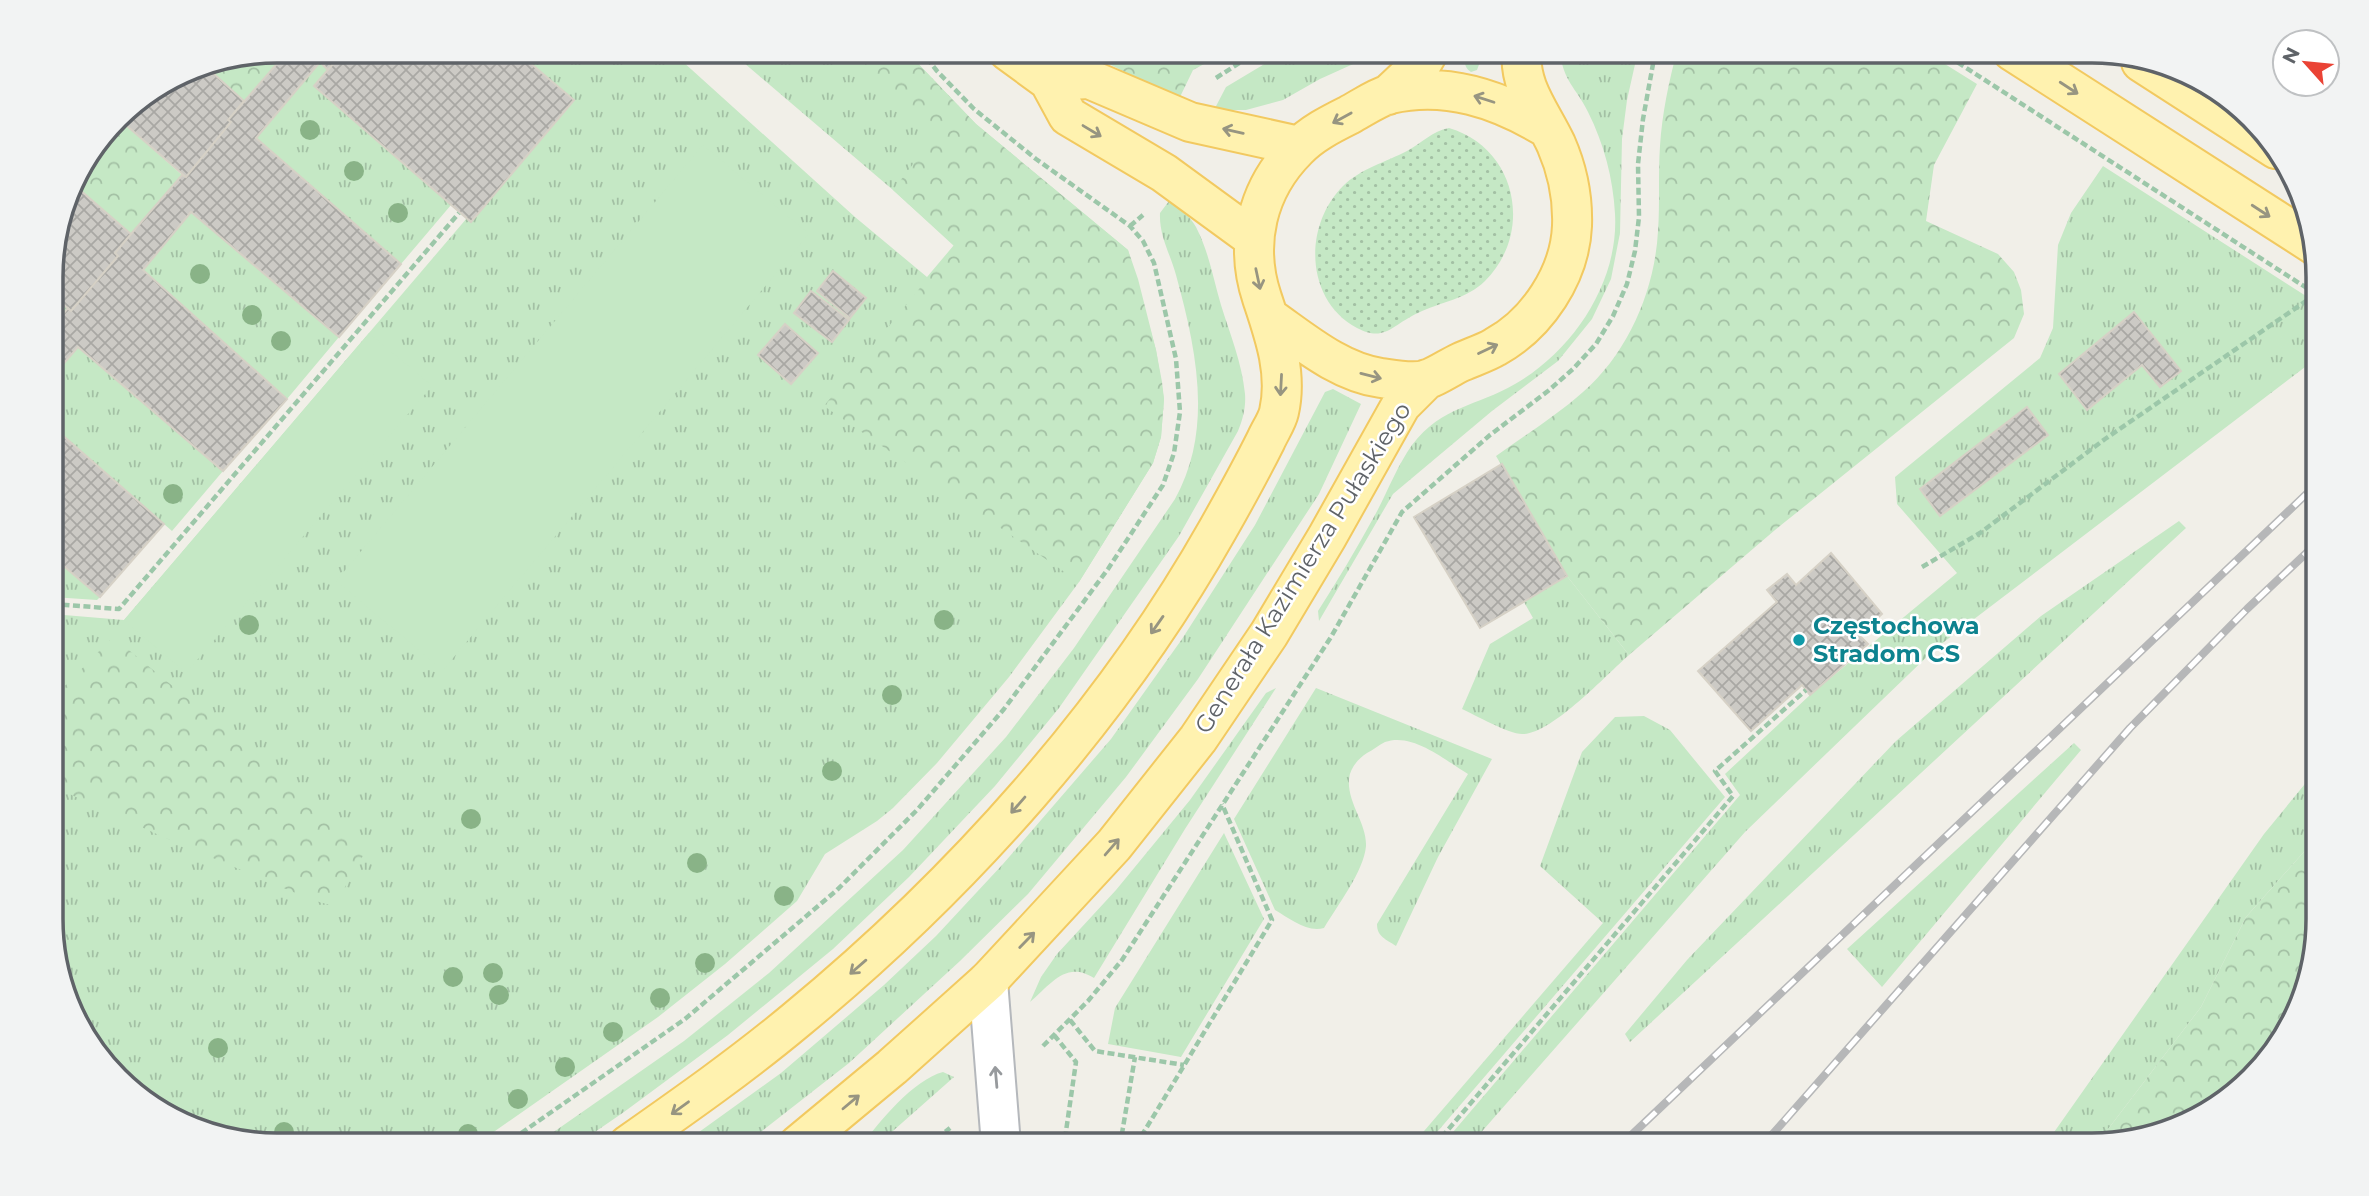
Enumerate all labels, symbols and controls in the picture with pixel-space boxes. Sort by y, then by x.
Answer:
north arrow [2271,28,2341,98]
text: N [2278,43,2305,68]
one-way arrow [2059,81,2079,95]
one-way arrow [1473,91,1495,104]
one-way arrow [1333,111,1353,125]
one-way arrow [1081,124,1101,138]
one-way arrow [1222,124,1245,137]
one-way arrow [2250,204,2270,218]
one-way arrow [1251,267,1265,290]
one-way arrow [1477,342,1498,356]
one-way arrow [1359,369,1382,383]
one-way arrow [1274,373,1287,396]
street label: Generała Kazimierza Pułaskiego [1188,397,1417,739]
place label: Częstochowa Stradom CS [1813,611,1979,668]
one-way arrow [1150,615,1164,634]
marker: Częstochowa Stradom CS [1791,632,1807,648]
one-way arrow [1010,796,1026,814]
one-way arrow [1104,838,1120,856]
one-way arrow [1019,931,1036,948]
one-way arrow [849,959,867,975]
one-way arrow [989,1066,1002,1089]
one-way arrow [842,1094,860,1110]
one-way arrow [671,1101,690,1115]

